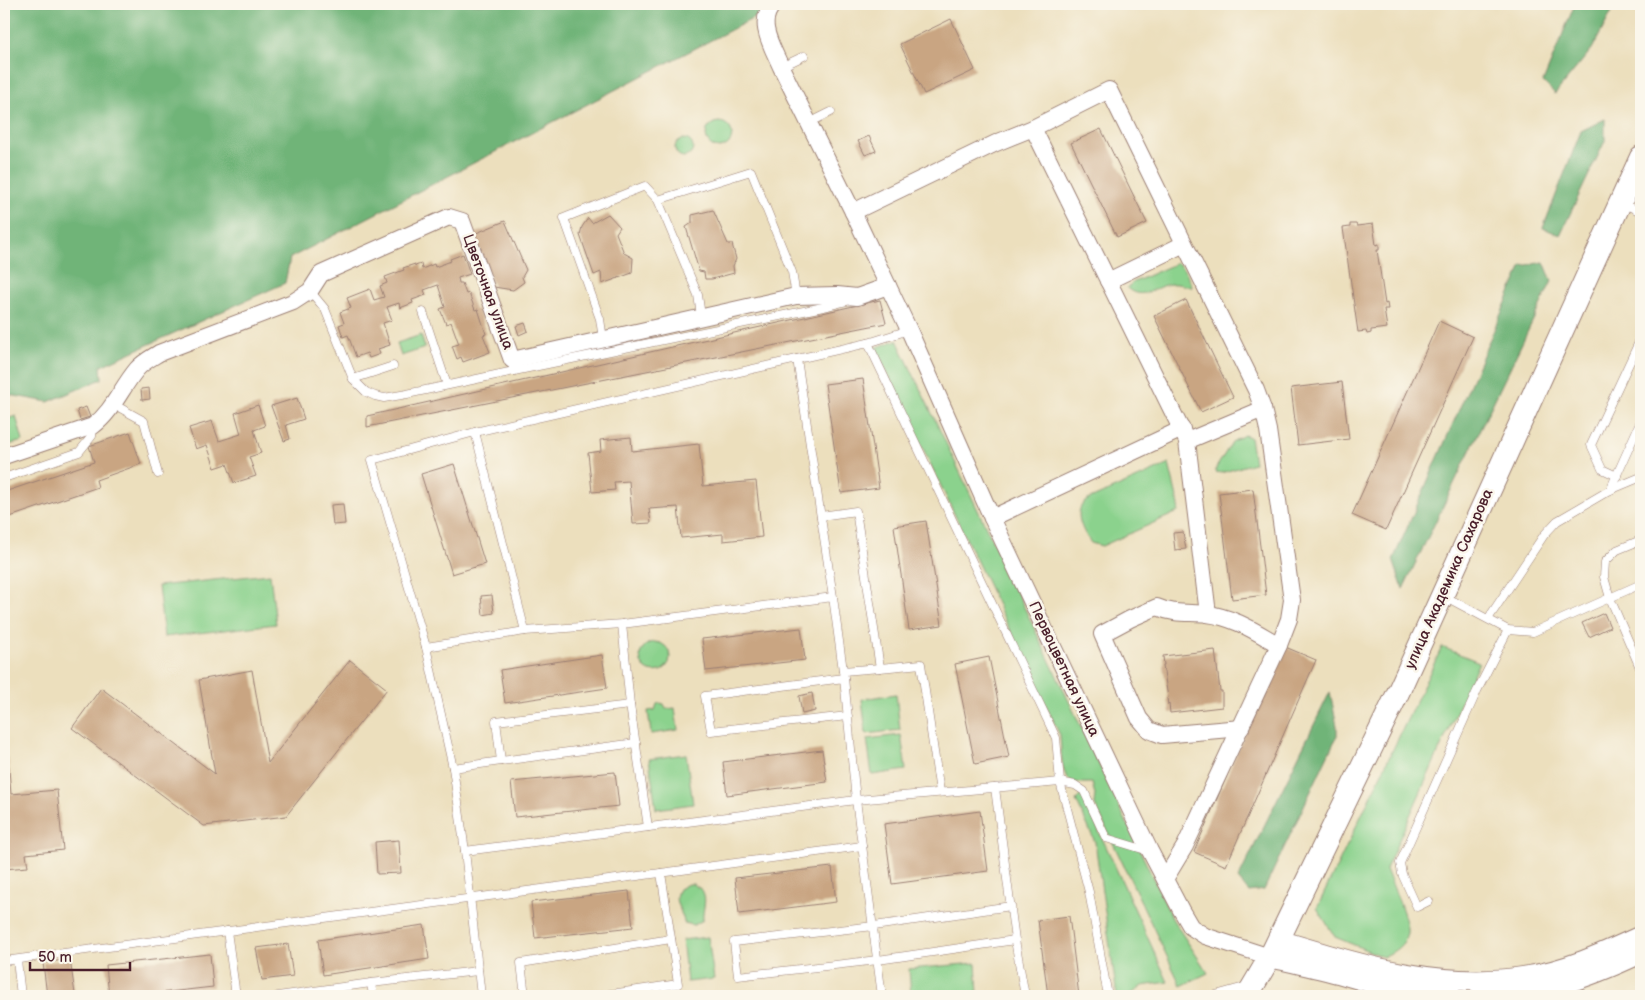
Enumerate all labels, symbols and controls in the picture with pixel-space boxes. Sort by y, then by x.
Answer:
street label: Цветочная улица [458,232,518,352]
street label: улица Академика Сахарова [1401,486,1497,672]
street label: Первоцветная улица [1024,598,1104,740]
scale bar [30,940,130,972]
text: 50 m [38,948,72,967]

